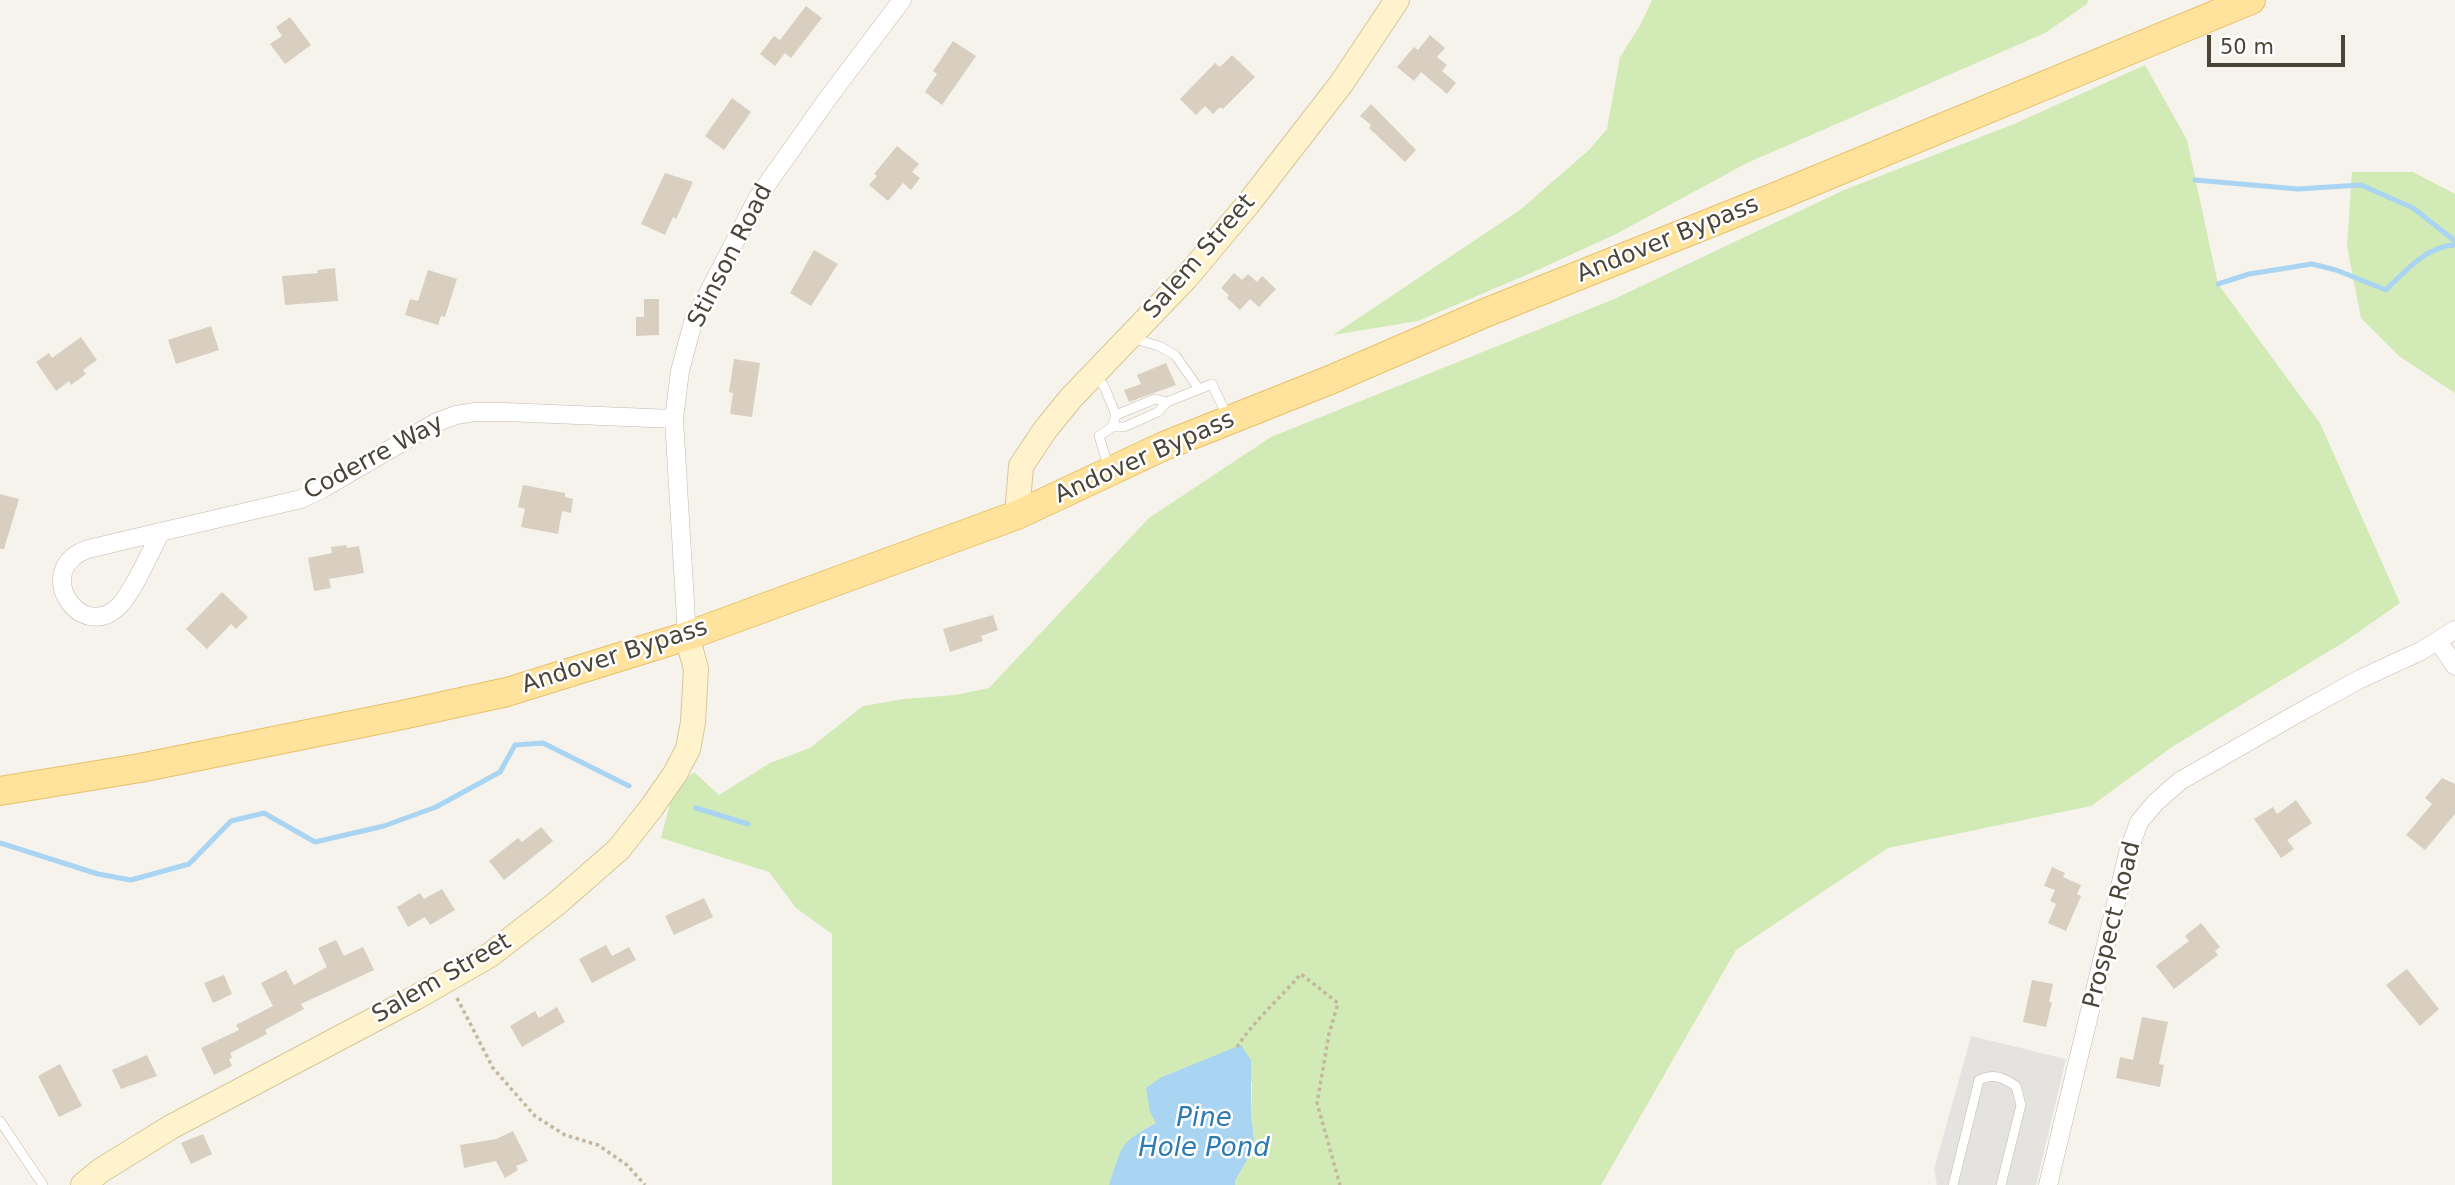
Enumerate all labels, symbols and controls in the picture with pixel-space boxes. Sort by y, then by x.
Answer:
scale bar [2210,21,2348,65]
text: 50 m [2220,35,2274,59]
street label: Stinson Road [683,180,779,332]
street label: Salem Street [1138,189,1262,325]
street label: Andover Bypass [1573,190,1763,290]
street label: Andover Bypass [1051,405,1239,511]
street label: Coderre Way [299,409,449,507]
street label: Andover Bypass [518,613,712,701]
street label: Prospect Road [2078,839,2148,1011]
street label: Salem Street [368,928,516,1030]
water label: Pine Hole Pond [1138,1103,1270,1164]

